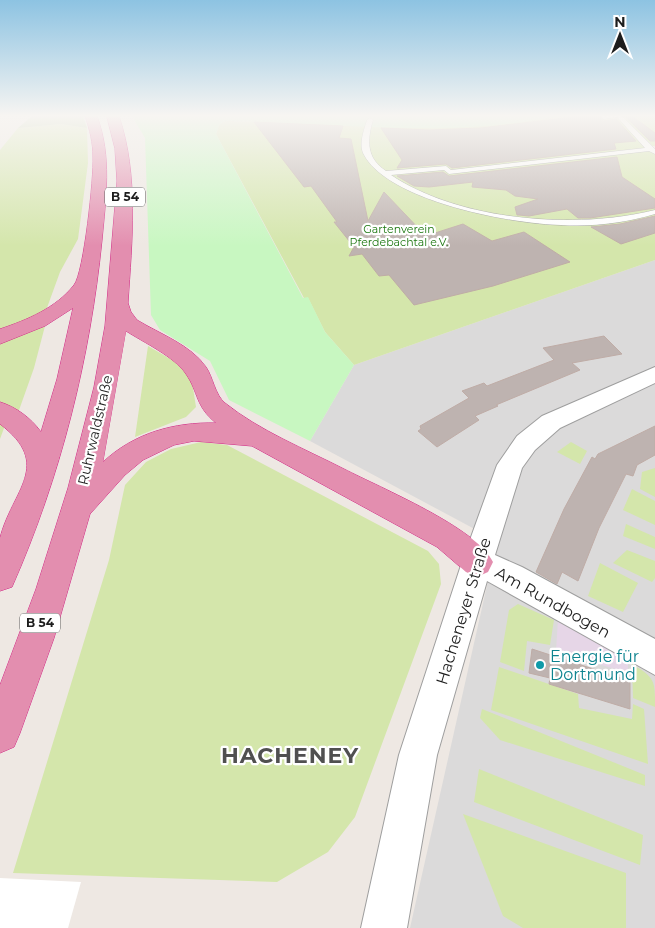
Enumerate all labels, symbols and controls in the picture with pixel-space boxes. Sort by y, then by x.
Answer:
north arrow [595,10,645,60]
text: N [614,13,626,31]
road number: B 54 [105,188,145,206]
park label: Gartenverein Pferdebachtal e.V. [350,222,448,249]
street label: Ruhrwaldstraße [74,373,116,487]
street label: Hacheneyer Straße [432,535,495,687]
street label: Am Rundbogen [492,563,614,642]
road number: B 54 [20,614,60,632]
place label: Energie für Dortmund [550,647,639,684]
marker: Energie für Dortmund [534,659,546,671]
district label: HACHENEY [221,742,359,769]

